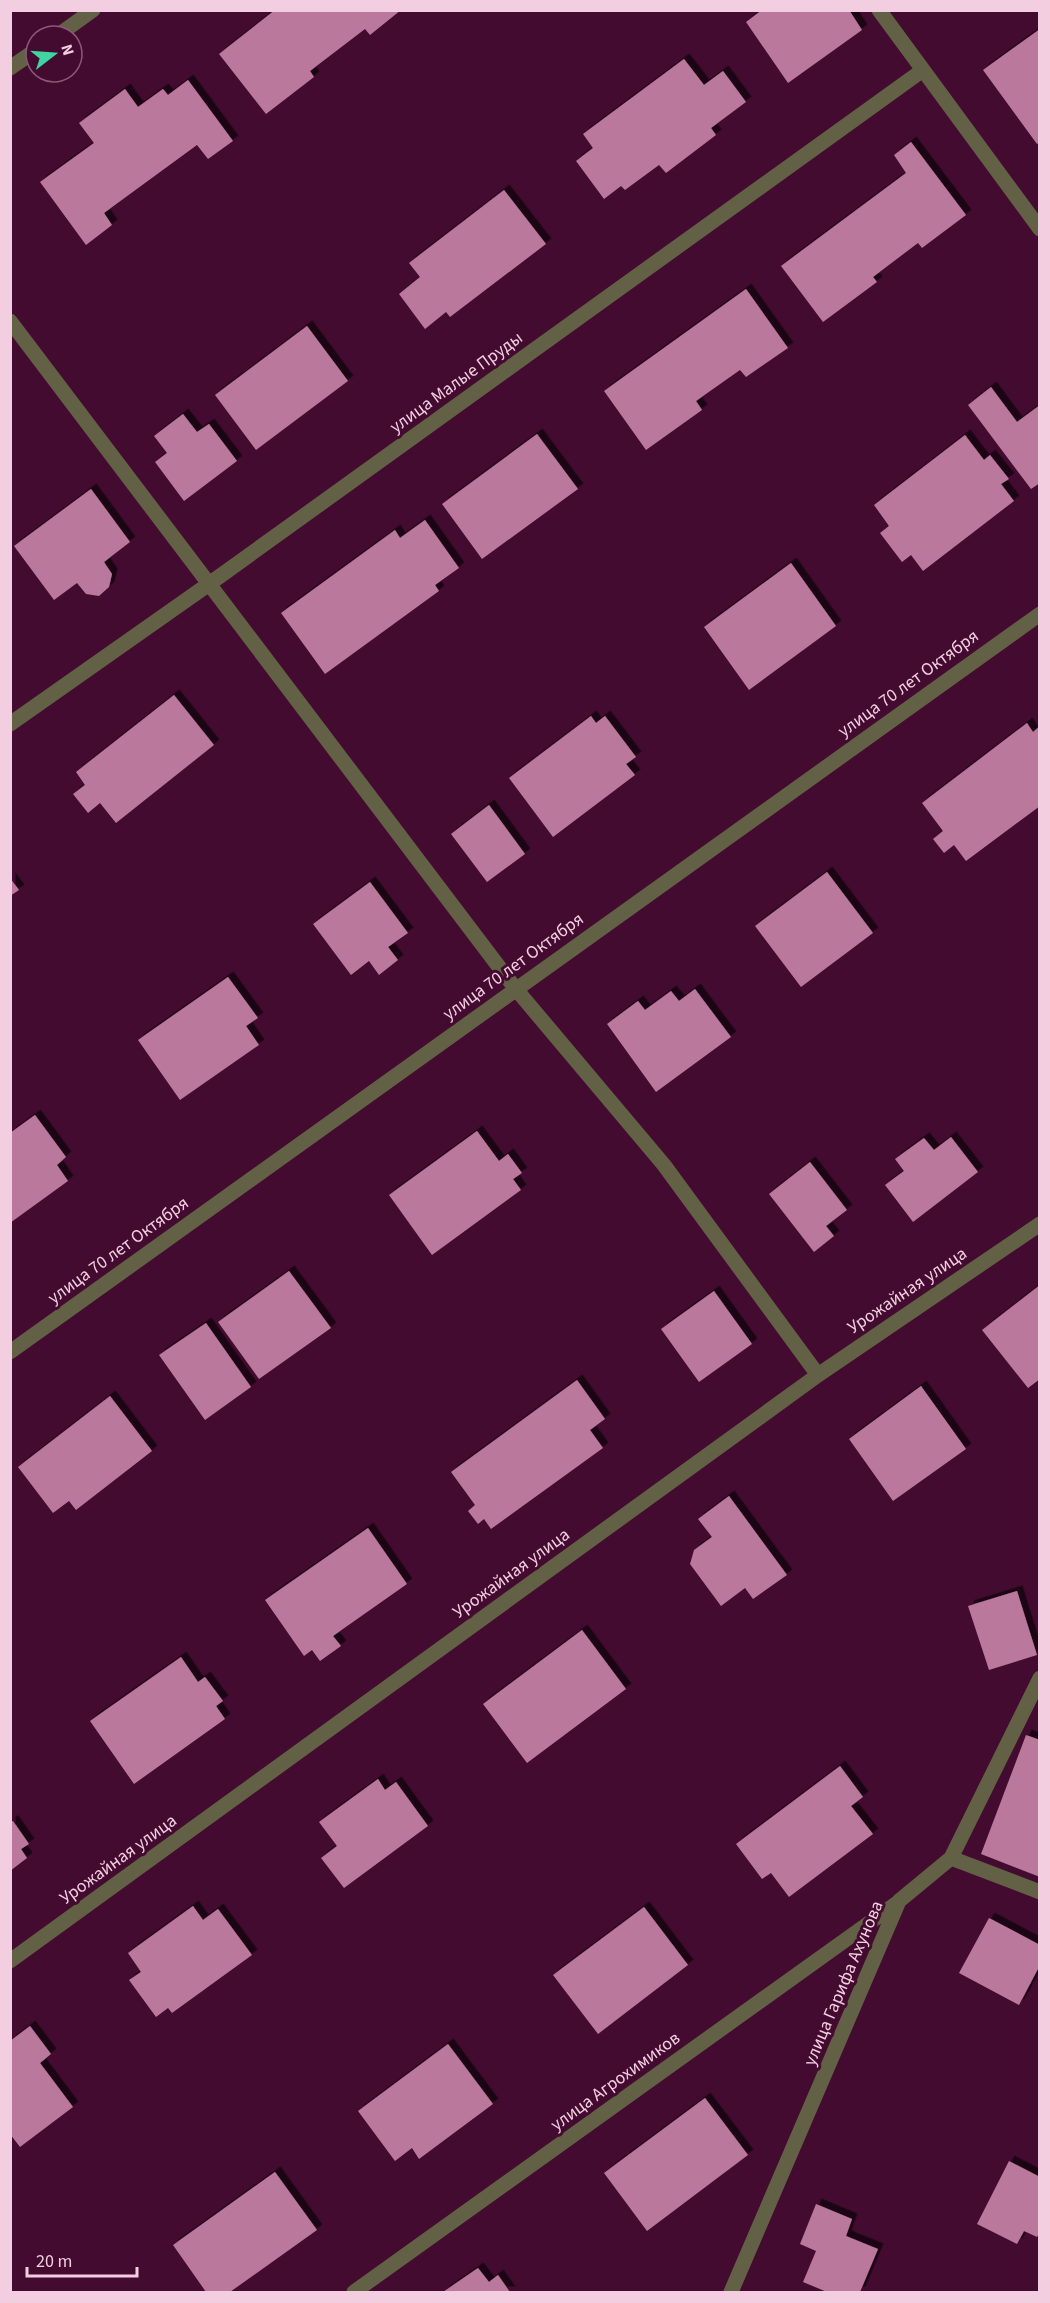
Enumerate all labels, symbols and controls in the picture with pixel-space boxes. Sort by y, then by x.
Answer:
north arrow [24,24,84,84]
text: N [55,42,79,58]
street label: улица Малые Пруды [385,326,528,439]
street label: улица 70 лет Октября [833,624,984,743]
street label: улица 70 лет Октября [438,907,589,1026]
street label: улица 70 лет Октября [43,1191,194,1310]
street label: Урожайная улица [843,1241,972,1340]
street label: Урожайная улица [448,1522,575,1624]
street label: Урожайная улица [55,1808,182,1910]
street label: улица Гарифа Ахунова [797,1897,890,2070]
street label: улица Агрохимиков [545,2026,685,2137]
scale bar [27,2240,136,2278]
text: 20 m [36,2249,72,2274]

